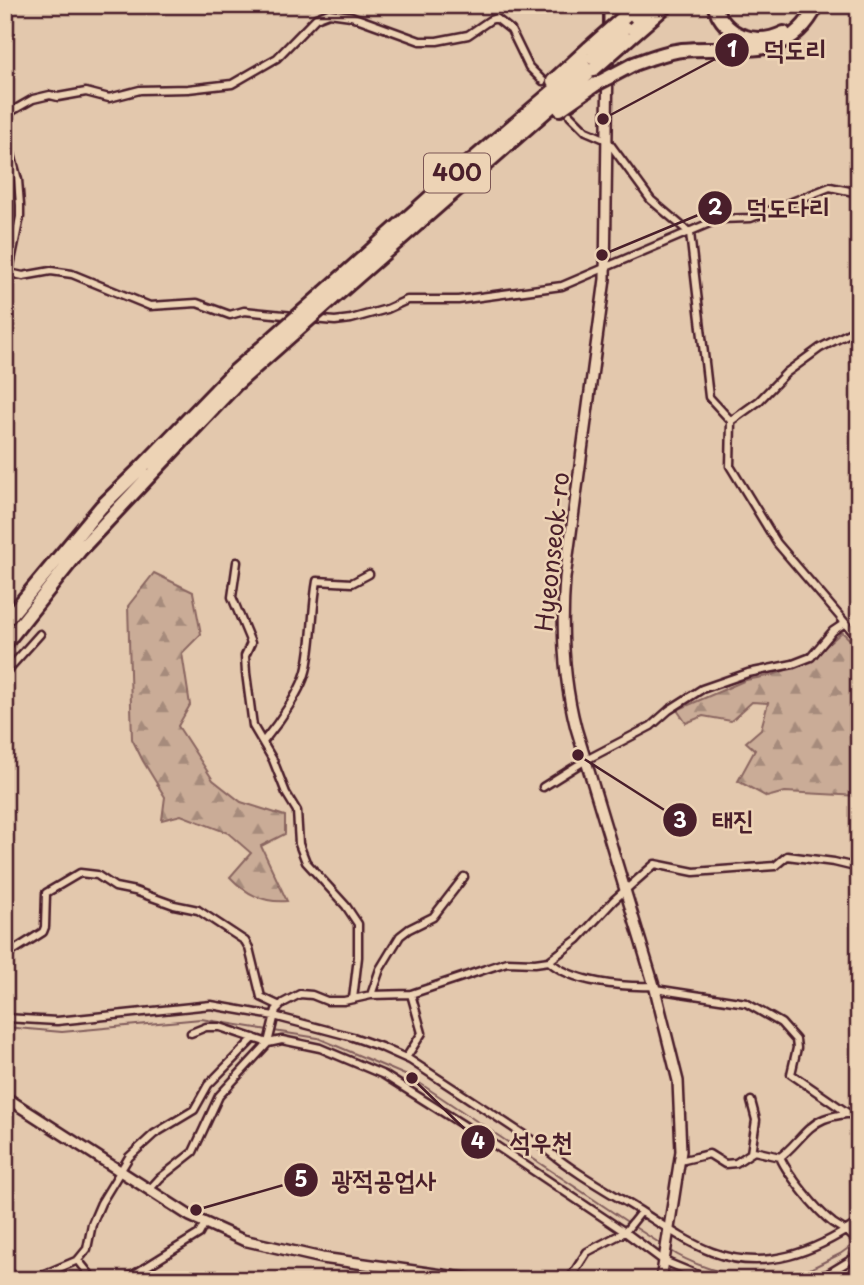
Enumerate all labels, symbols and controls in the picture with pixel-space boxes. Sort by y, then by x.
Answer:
callout: 덕도리 [714,26,840,73]
text: 덕도리 [764,29,826,68]
text: 1 [727,32,737,64]
road number: 400 [424,154,490,192]
callout: 덕도다리 [697,185,844,232]
text: 덕도다리 [746,187,830,226]
text: 2 [708,190,723,222]
street label: Hyeonseok-ro [525,470,577,633]
callout: 태진 [663,797,768,844]
text: 태진 [712,799,754,838]
text: 3 [673,803,687,835]
callout: 석우천 [461,1118,587,1165]
text: 석우천 [510,1121,572,1160]
text: 4 [471,1124,485,1156]
callout: 광적공업사 [283,1156,451,1203]
text: 광적공업사 [332,1159,436,1198]
text: 5 [294,1162,308,1194]

